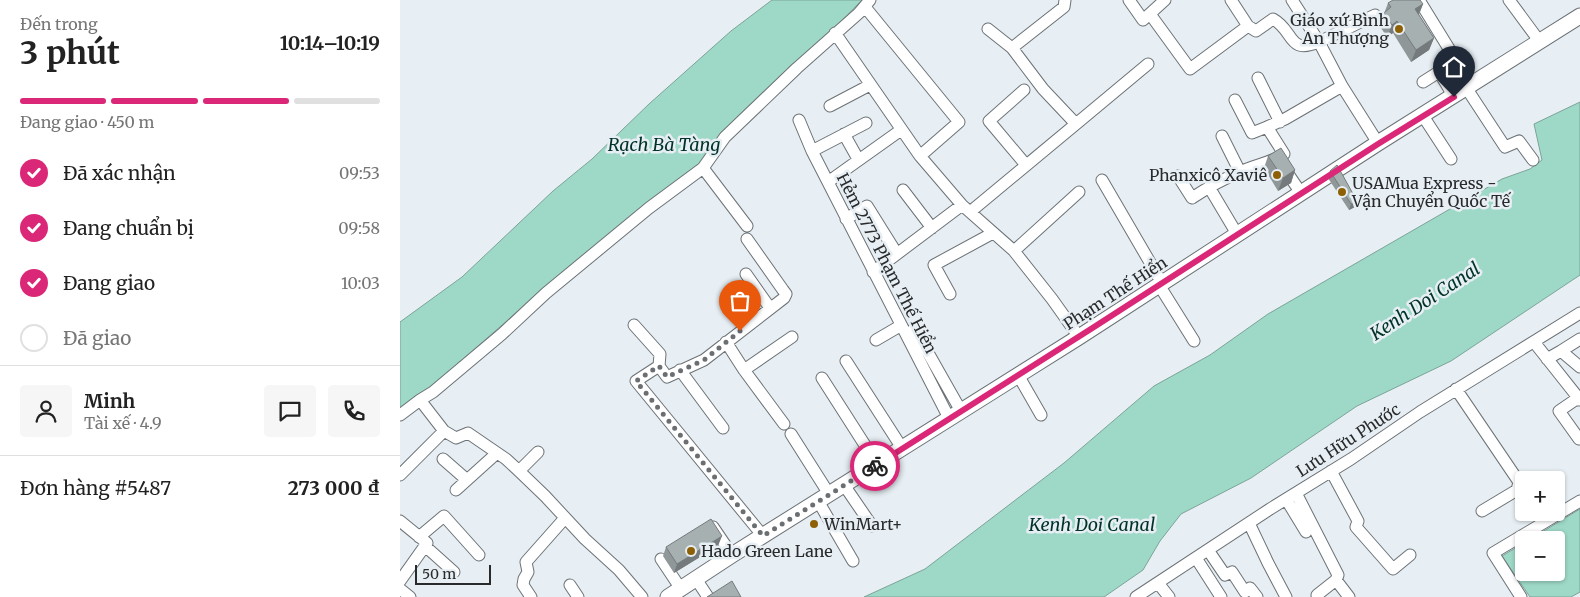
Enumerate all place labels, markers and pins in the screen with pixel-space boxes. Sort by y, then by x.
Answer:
place label: Giáo xứ Bình An Thượng [1290,10,1389,48]
marker: Giáo xứ Bình An Thượng [1393,23,1405,35]
pin [1433,46,1475,97]
place label: Phanxicô Xaviê [1149,165,1267,185]
marker: Phanxicô Xaviê [1271,169,1283,181]
place label: USAMua Express - Vận Chuyển Quốc Tế [1351,173,1512,211]
marker: USAMua Express - Vận Chuyển Quốc Tế [1336,186,1348,198]
pin [719,280,761,331]
place label: WinMart+ [823,514,902,534]
marker: WinMart+ [808,518,820,530]
place label: Hado Green Lane [701,541,833,561]
marker: Hado Green Lane [685,545,697,557]

